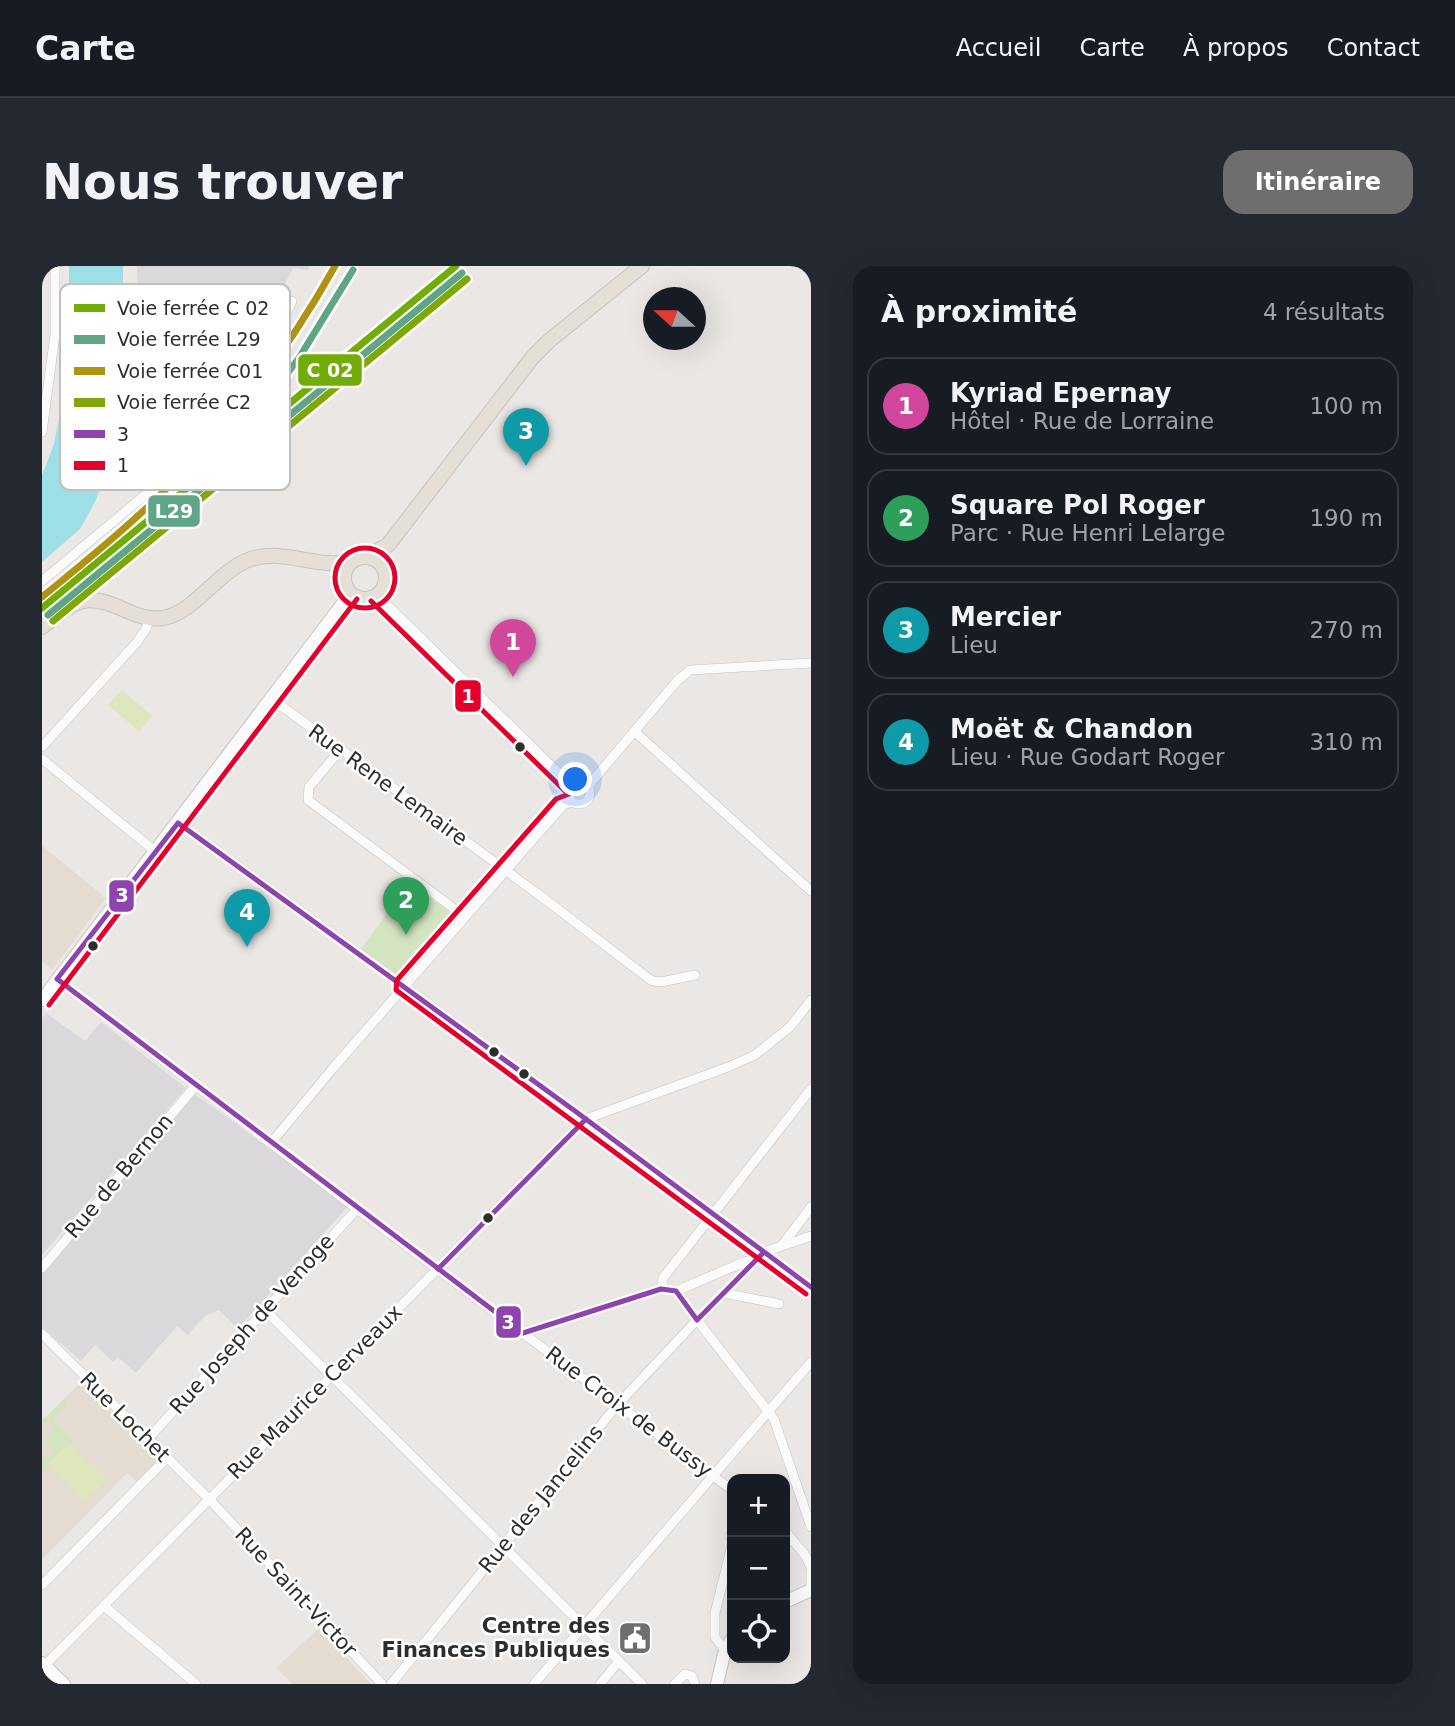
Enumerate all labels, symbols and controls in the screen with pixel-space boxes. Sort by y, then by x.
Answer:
text: Carte [35,29,136,68]
text: Accueil [956,34,1041,62]
text: Carte [1079,34,1145,62]
text: À propos [1183,34,1289,62]
text: Contact [1327,34,1420,62]
button: Itinéraire [1223,150,1413,214]
text: Nous trouver [42,154,403,211]
legend [60,284,290,490]
north arrow [643,287,706,350]
text: À proximité [881,294,1077,329]
text: Voie ferrée C 02 [117,297,269,319]
text: 4 résultats [1263,299,1385,325]
text: Voie ferrée L29 [117,328,261,350]
line badge: C 02 [297,353,363,387]
text: C 02 [307,359,354,381]
text: Voie ferrée C01 [117,360,263,382]
text: Kyriad Epernay [950,378,1171,408]
text: Voie ferrée C2 [117,391,251,413]
text: 1 [898,393,914,419]
text: 100 m [1309,393,1383,419]
pin: 3 [503,408,549,466]
text: Hôtel · Rue de Lorraine [950,408,1214,434]
text: 3 [117,423,129,445]
text: 1 [117,454,129,476]
text: Square Pol Roger [950,490,1205,520]
line badge: L29 [147,494,201,528]
text: L29 [155,500,193,522]
text: 2 [898,505,914,531]
text: 190 m [1309,505,1383,531]
text: Parc · Rue Henri Lelarge [950,520,1225,546]
text: Mercier [950,602,1061,632]
text: 3 [898,617,914,643]
text: 270 m [1309,617,1383,643]
pin: 1 [490,619,536,677]
text: Lieu [950,632,998,658]
line badge: 1 [454,679,482,713]
text: 1 [461,685,475,707]
text: Moёt & Chandon [950,714,1193,744]
street label: Rue Rene Lemaire [304,719,472,851]
text: 4 [898,729,914,755]
text: 310 m [1309,729,1383,755]
unlabelled marker [513,740,527,754]
text: Lieu · Rue Godart Roger [950,744,1224,770]
your location [558,762,592,796]
pin: 2 [383,877,429,935]
line badge: 3 [108,879,135,913]
text: 3 [115,884,129,906]
pin: 4 [224,889,270,947]
unlabelled marker [86,939,100,953]
unlabelled marker [487,1045,501,1059]
unlabelled marker [517,1067,531,1081]
street label: Rue de Bernon [60,1109,178,1243]
unlabelled marker [481,1211,495,1225]
street label: Rue Joseph de Venoge [165,1229,339,1419]
street label: Rue Maurice Cerveaux [223,1300,407,1484]
line badge: 3 [495,1305,522,1339]
text: 3 [501,1311,515,1333]
street label: Rue Croix de Bussy [541,1342,717,1482]
street label: Rue Lochet [75,1367,175,1467]
street label: Rue des Jancelins [474,1420,608,1578]
map controls [727,1474,790,1663]
button: + [727,1474,790,1537]
street label: Rue Saint-Victor [230,1523,362,1662]
button: − [727,1537,790,1600]
button: locate [727,1600,790,1663]
place label: Centre des Finances Publiques [381,1614,610,1662]
public building icon: Centre des Finances Publiques [616,1619,654,1657]

